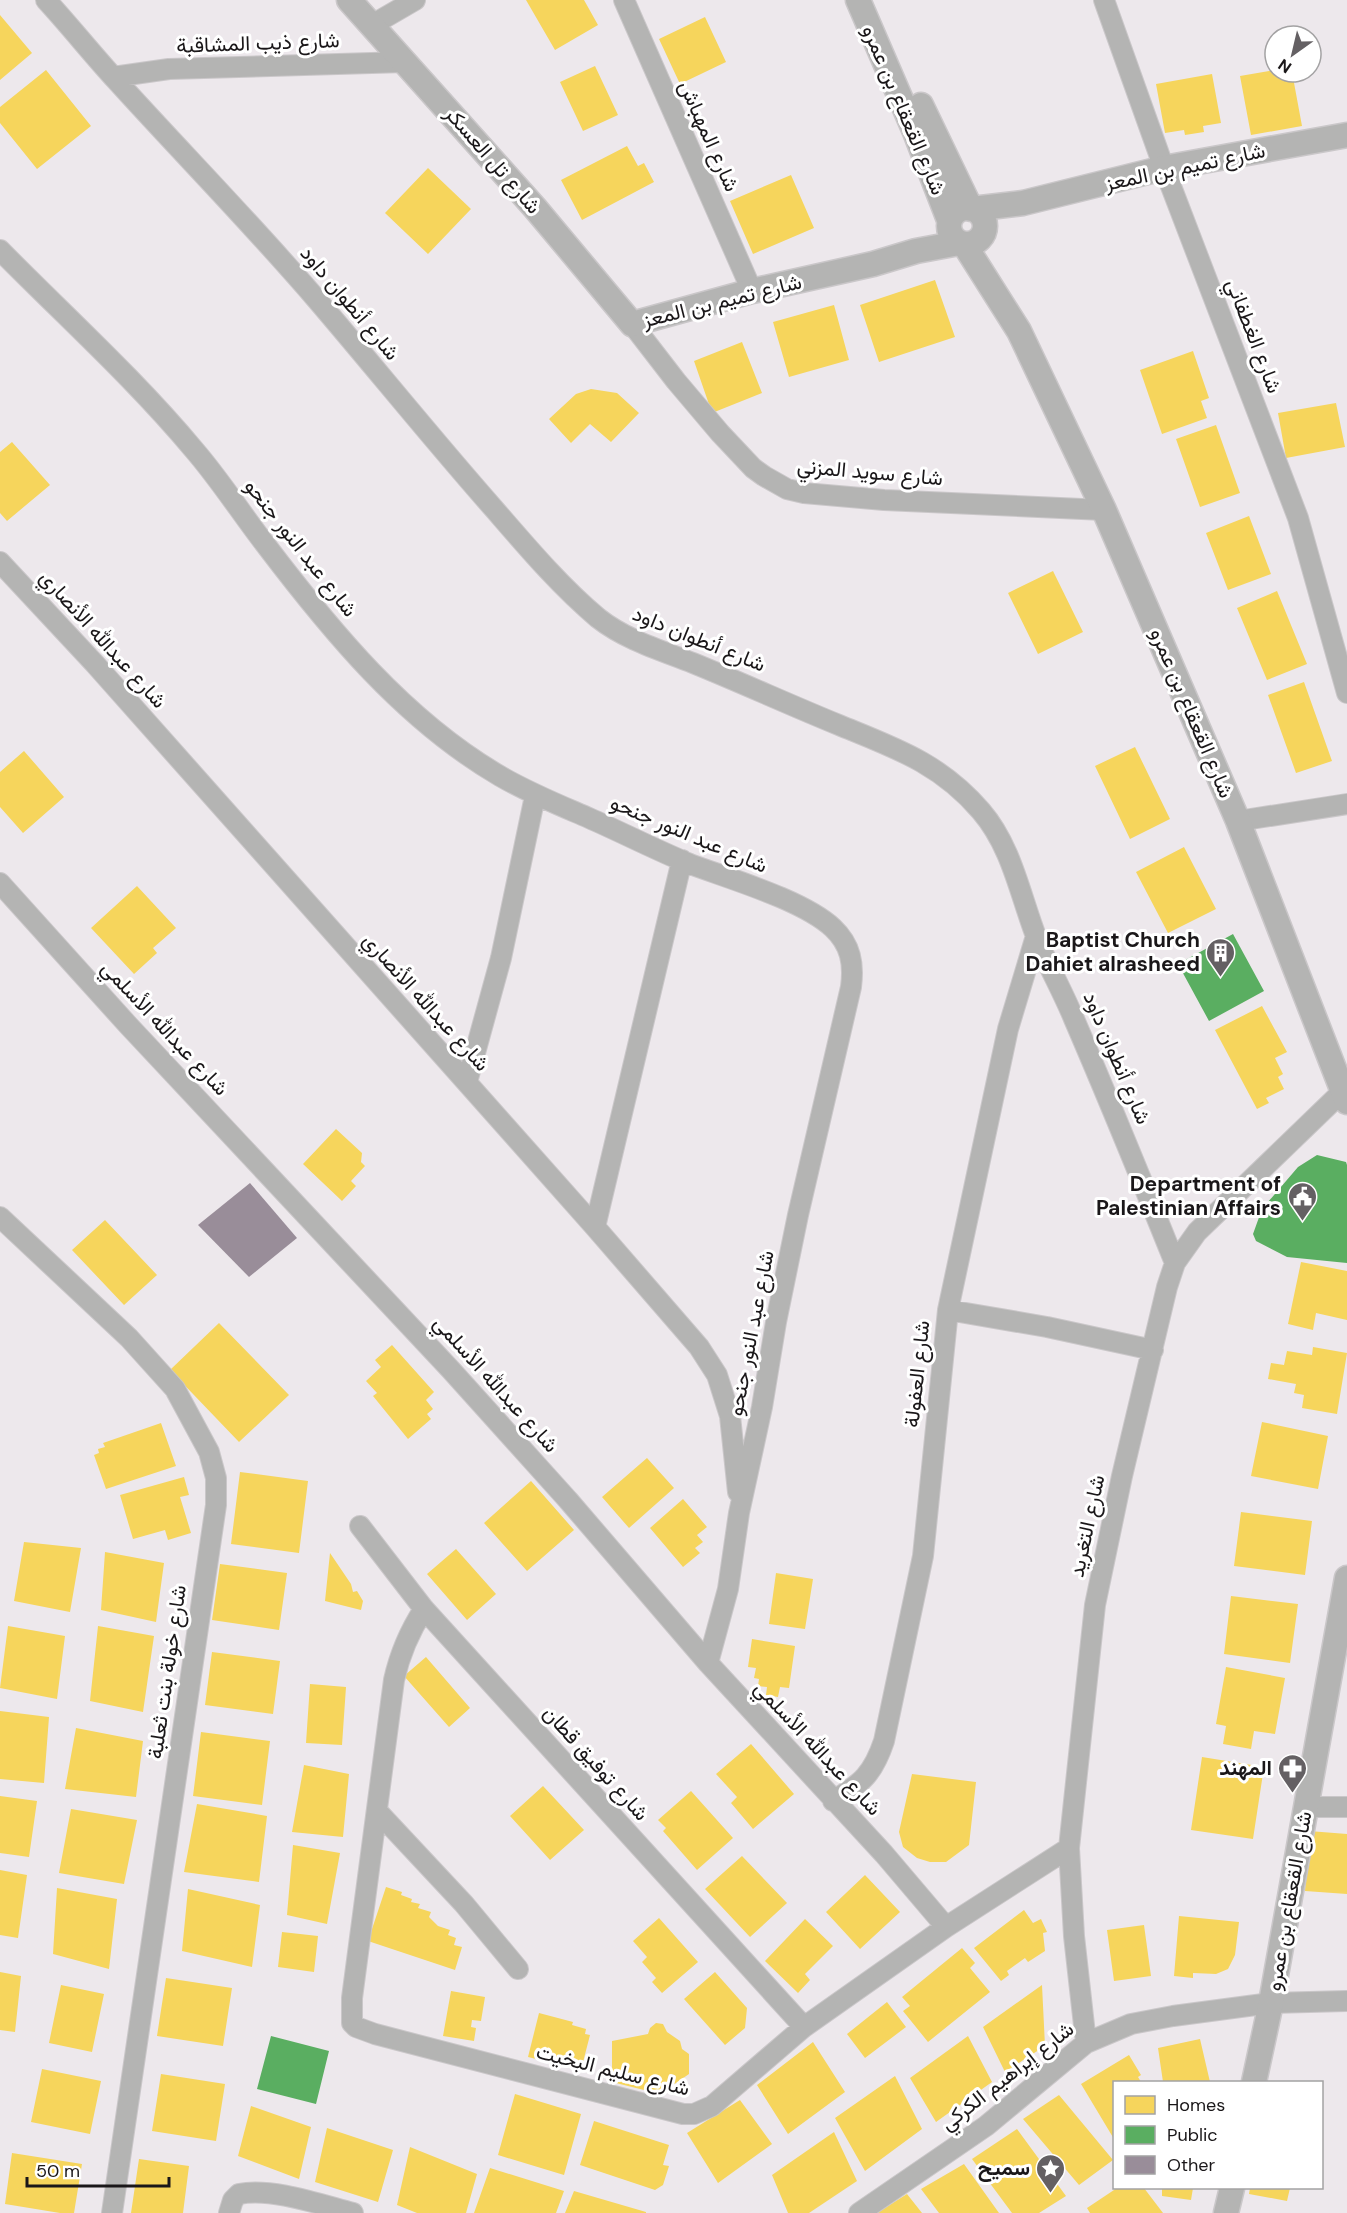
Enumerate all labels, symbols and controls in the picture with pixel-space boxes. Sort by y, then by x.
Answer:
street label: شارع القعقاع بن عمرو [856,21,952,199]
north arrow [1263,24,1323,84]
street label: شارع ذيب المشاقبة [176,26,340,60]
text: N [1274,54,1296,78]
street label: شارع المهباش [672,76,746,196]
street label: شارع تل العسكر [438,100,548,220]
street label: شارع تميم بن المعز [1101,136,1268,198]
street label: شارع أنطوان داود [294,240,406,366]
street label: شارع تميم بن المعز [639,268,804,335]
street label: شارع الغطفاني [1217,275,1289,398]
street label: شارع سويد المزني [796,452,944,495]
street label: شارع عبد النور جنحو [238,473,364,623]
street label: شارع عبدالله الأنصاري [31,564,173,716]
street label: شارع أنطوان داود [628,600,770,678]
street label: شارع القعقاع بن عمرو [1144,624,1240,802]
street label: شارع عبد النور جنحو [606,788,772,880]
place label: Baptist Church Dahiet alrasheed [1026,926,1200,978]
street label: شارع عبدالله الأنصاري [354,927,496,1079]
building icon: Baptist Church Dahiet alrasheed [1205,936,1237,978]
street label: شارع عبدالله الأسلمي [93,954,235,1104]
street label: شارع أنطوان داود [1077,988,1157,1128]
place label: Department of Palestinian Affairs [1096,1170,1281,1222]
public building icon: Department of Palestinian Affairs [1286,1180,1318,1222]
street label: شارع عبد النور جنحو [721,1248,781,1418]
street label: شارع عبدالله الأسلمي [425,1310,565,1460]
street label: شارع العفولة [897,1319,937,1429]
street label: شارع التغريد [1062,1472,1112,1580]
street label: شارع خولة بنت ثعلبة [141,1583,193,1761]
street label: شارع عبدالله الأسلمي [746,1674,888,1824]
street label: شارع توفيق قطان [537,1699,655,1827]
pharmacy icon: المهند [1277,1752,1309,1794]
place label: المهند [1219,1754,1272,1782]
street label: شارع القعقاع بن عمرو [1259,1809,1319,1993]
street label: شارع إبراهيم الكركي [934,2015,1081,2139]
street label: شارع سليم البخيت [533,2037,693,2103]
legend [1113,2081,1323,2189]
text: Homes [1167,2093,1225,2117]
text: Public [1167,2123,1218,2147]
scale bar [27,2150,170,2188]
place icon: سميح [1035,2152,1067,2194]
text: Other [1167,2153,1216,2177]
place label: سميح [978,2154,1030,2182]
text: 50 m [36,2159,80,2183]

